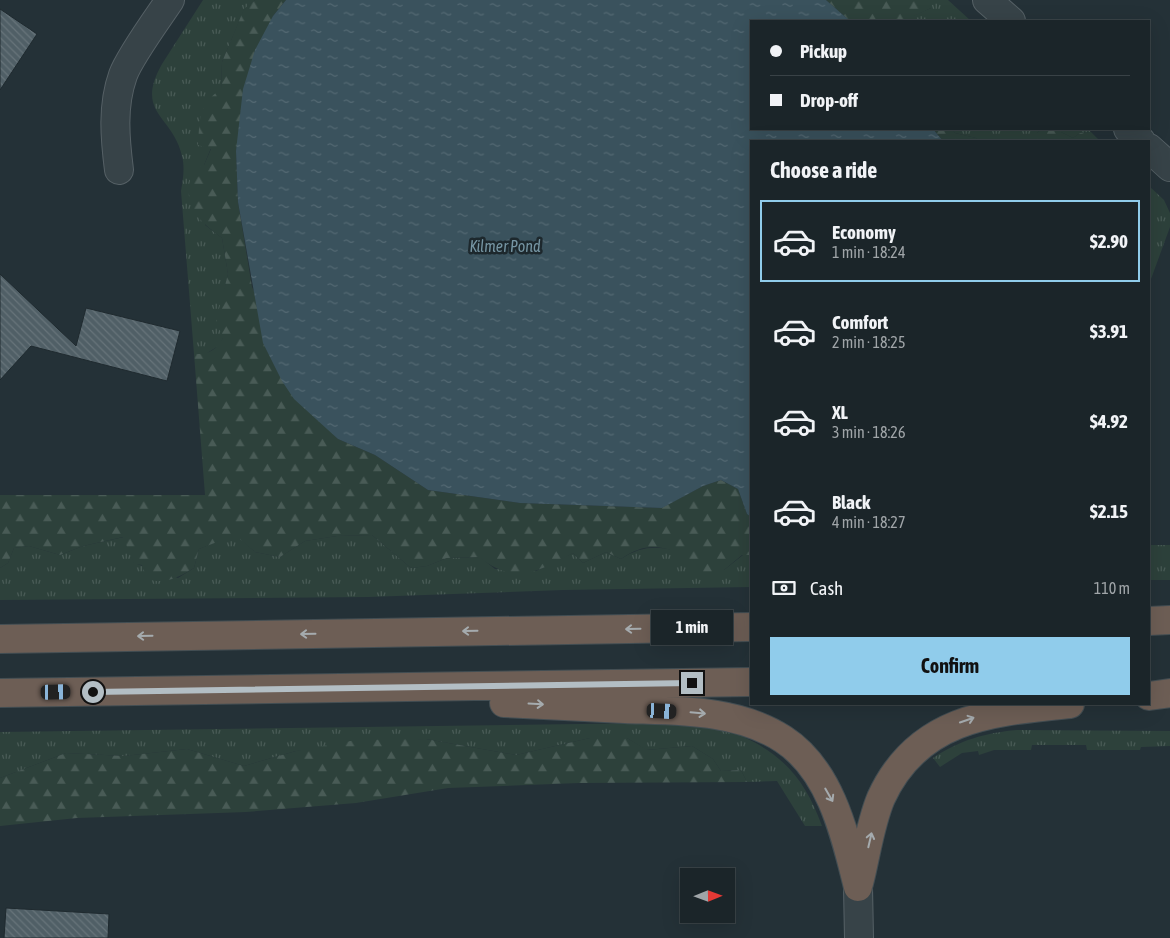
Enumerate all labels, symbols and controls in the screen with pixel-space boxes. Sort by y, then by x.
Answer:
text: Pickup [800,40,847,62]
text: Drop-off [800,89,858,111]
text: Choose a ride [770,157,877,183]
icon: car [772,219,817,264]
text: Economy [832,221,896,243]
text: $2.90 [1090,230,1128,252]
water label: Kilmer Pond [469,237,541,255]
text: 1 min · 18:24 [832,243,905,261]
icon: car [772,309,817,354]
text: Comfort [832,311,888,333]
text: $3.91 [1090,320,1128,342]
text: 2 min · 18:25 [832,333,905,351]
icon: car [772,399,817,444]
text: XL [832,401,848,423]
text: $4.92 [1090,410,1128,432]
text: 3 min · 18:26 [832,423,905,441]
icon: car [772,489,817,534]
text: Black [832,491,870,513]
text: $2.15 [1090,500,1128,522]
text: 4 min · 18:27 [832,513,905,531]
icon: cash [770,574,798,602]
text: Cash [810,577,843,599]
text: 110 m [1094,579,1130,597]
callout: 1 min [651,610,733,646]
text: 1 min [676,618,708,636]
one-way arrow [625,624,641,634]
one-way arrow [462,626,478,636]
one-way arrow [300,629,316,639]
one-way arrow [137,631,154,641]
button: Confirm [770,637,1130,695]
route end [681,672,703,694]
route start [82,681,104,703]
car [40,684,71,700]
one-way arrow [528,700,544,709]
car [646,703,677,719]
one-way arrow [690,708,706,718]
one-way arrow [959,715,975,725]
one-way arrow [824,788,834,802]
one-way arrow [866,832,875,848]
north arrow [680,868,735,922]
map controls [680,868,735,923]

